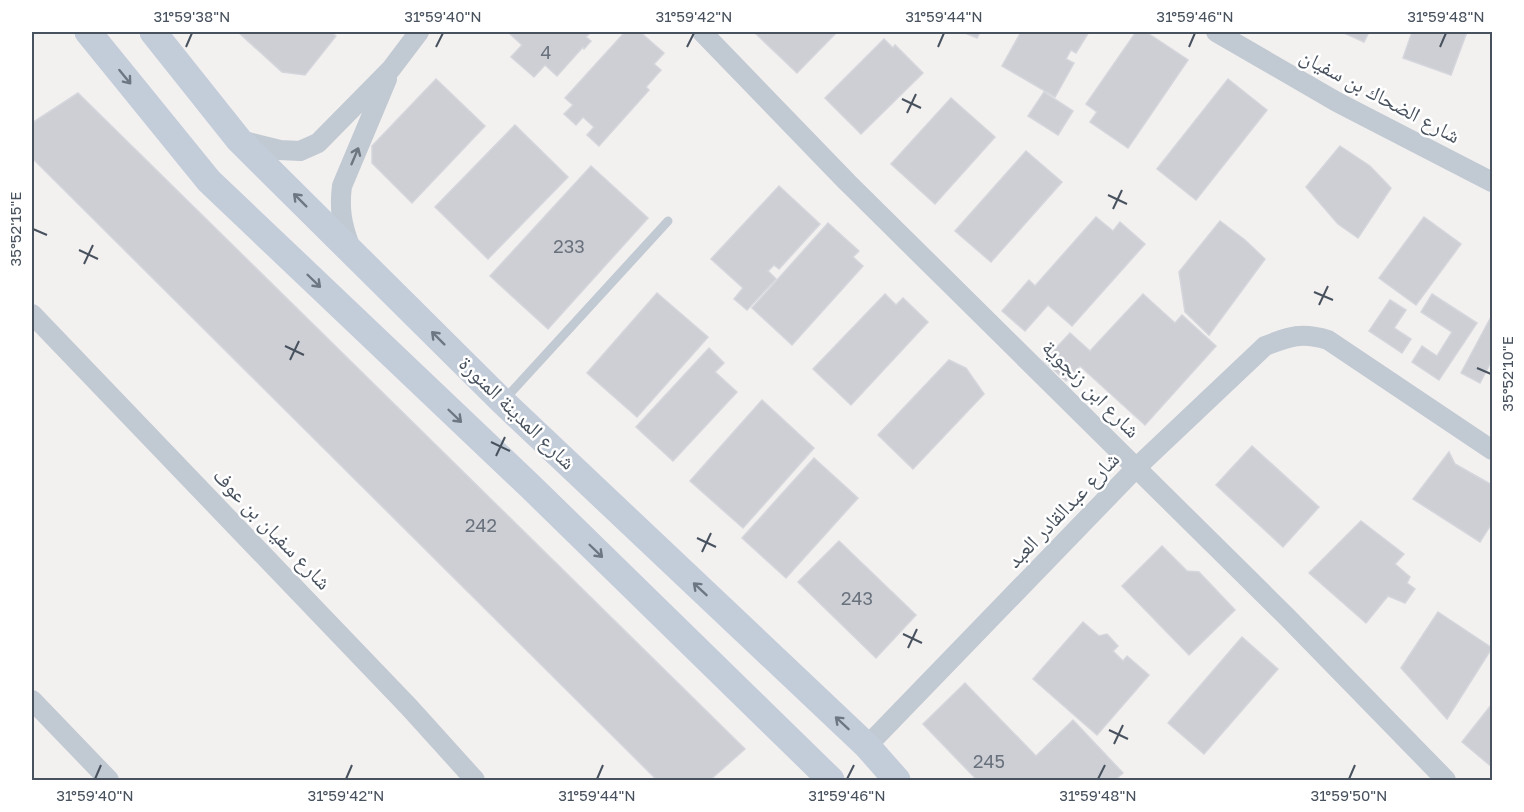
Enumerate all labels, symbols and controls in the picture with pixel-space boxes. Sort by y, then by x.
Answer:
text: 31°59'38"N [154,7,230,25]
text: 31°59'40"N [404,7,482,25]
text: 31°59'42"N [656,7,732,25]
text: 31°59'44"N [905,7,983,25]
text: 31°59'46"N [1156,7,1234,25]
text: 31°59'48"N [1407,7,1485,25]
house number: 4 [541,41,552,63]
street label: شارع الضحاك بن سفيان [1295,42,1465,149]
one-way arrow [118,69,132,84]
one-way arrow [350,147,361,166]
text: 35°52'15"E [6,191,24,267]
one-way arrow [292,193,307,208]
house number: 233 [553,235,585,257]
one-way arrow [307,274,322,288]
one-way arrow [431,331,446,346]
street label: شارع ابن زنجوية [1037,334,1146,443]
text: 35°52'10"E [1498,336,1516,412]
street label: شارع المدينة المنورة [453,350,581,475]
one-way arrow [448,408,463,423]
street label: شارع عبدالقادر العبد [1000,446,1125,573]
street label: شارع سفيان بن عوف [207,462,337,595]
house number: 242 [465,514,497,536]
one-way arrow [588,544,603,558]
one-way arrow [693,582,708,596]
house number: 243 [841,587,873,609]
one-way arrow [835,716,850,730]
house number: 245 [973,750,1005,772]
text: 31°59'40"N [56,786,134,804]
text: 31°59'42"N [308,786,384,804]
text: 31°59'44"N [558,786,636,804]
text: 31°59'46"N [808,786,886,804]
text: 31°59'48"N [1059,786,1137,804]
text: 31°59'50"N [1310,786,1388,804]

